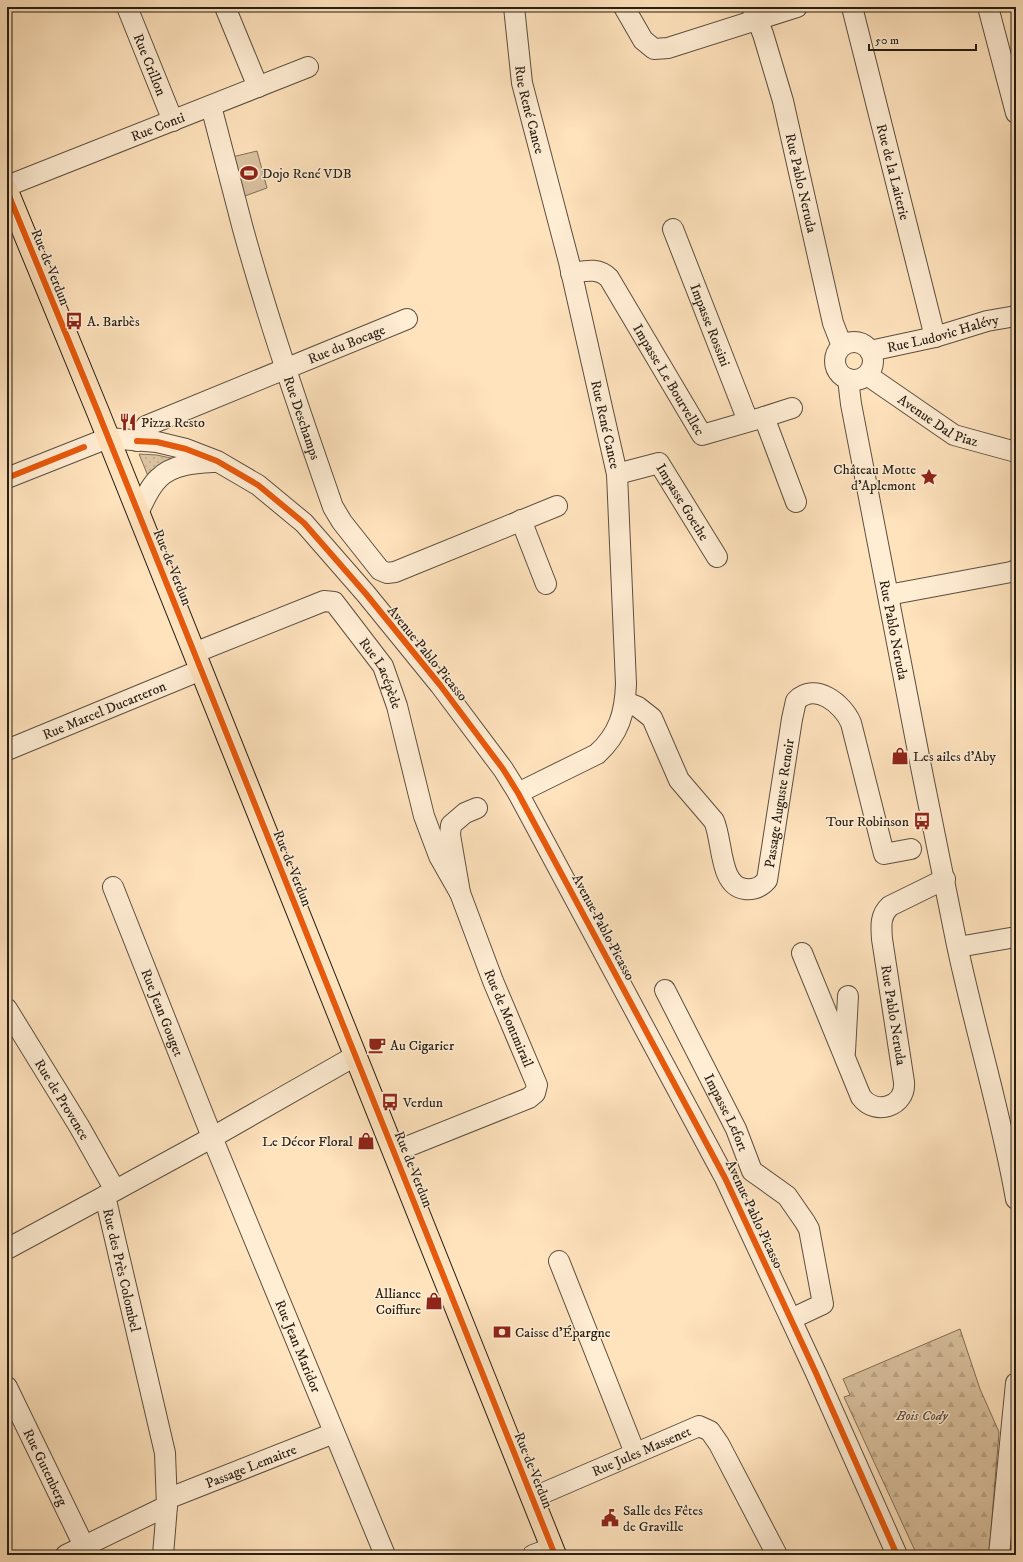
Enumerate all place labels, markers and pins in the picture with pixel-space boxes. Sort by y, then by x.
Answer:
sports icon: Dojo René VDB [239,163,259,183]
place label: Dojo René VDB [262,165,352,183]
bus stop icon: A. Barbès [64,311,84,331]
place label: A. Barbès [87,313,140,331]
restaurant icon: Pizza Resto [118,412,138,432]
place label: Pizza Resto [141,414,205,432]
place label: Château Motte d'Aplemont [833,461,917,495]
place icon: Château Motte d'Aplemont [919,467,939,487]
shop icon: Les ailes d'Aby [890,746,910,766]
place label: Les ailes d'Aby [913,748,996,766]
bus stop icon: Tour Robinson [912,811,932,831]
place label: Tour Robinson [826,813,910,831]
cafe icon: Au Cigarier [367,1035,387,1055]
place label: Au Cigarier [390,1037,455,1055]
bus stop icon: Verdun [380,1092,400,1112]
place label: Verdun [402,1094,444,1112]
shop icon: Le Décor Floral [356,1131,376,1151]
place label: Le Décor Floral [262,1133,354,1151]
place label: Alliance Coiffure [375,1285,421,1319]
shop icon: Alliance Coiffure [424,1291,444,1311]
bank icon: Caisse d'Épargne [492,1322,512,1342]
place label: Caisse d'Épargne [515,1324,611,1342]
place label: Salle des Fêtes de Graville [623,1502,703,1536]
public building icon: Salle des Fêtes de Graville [600,1508,620,1528]

